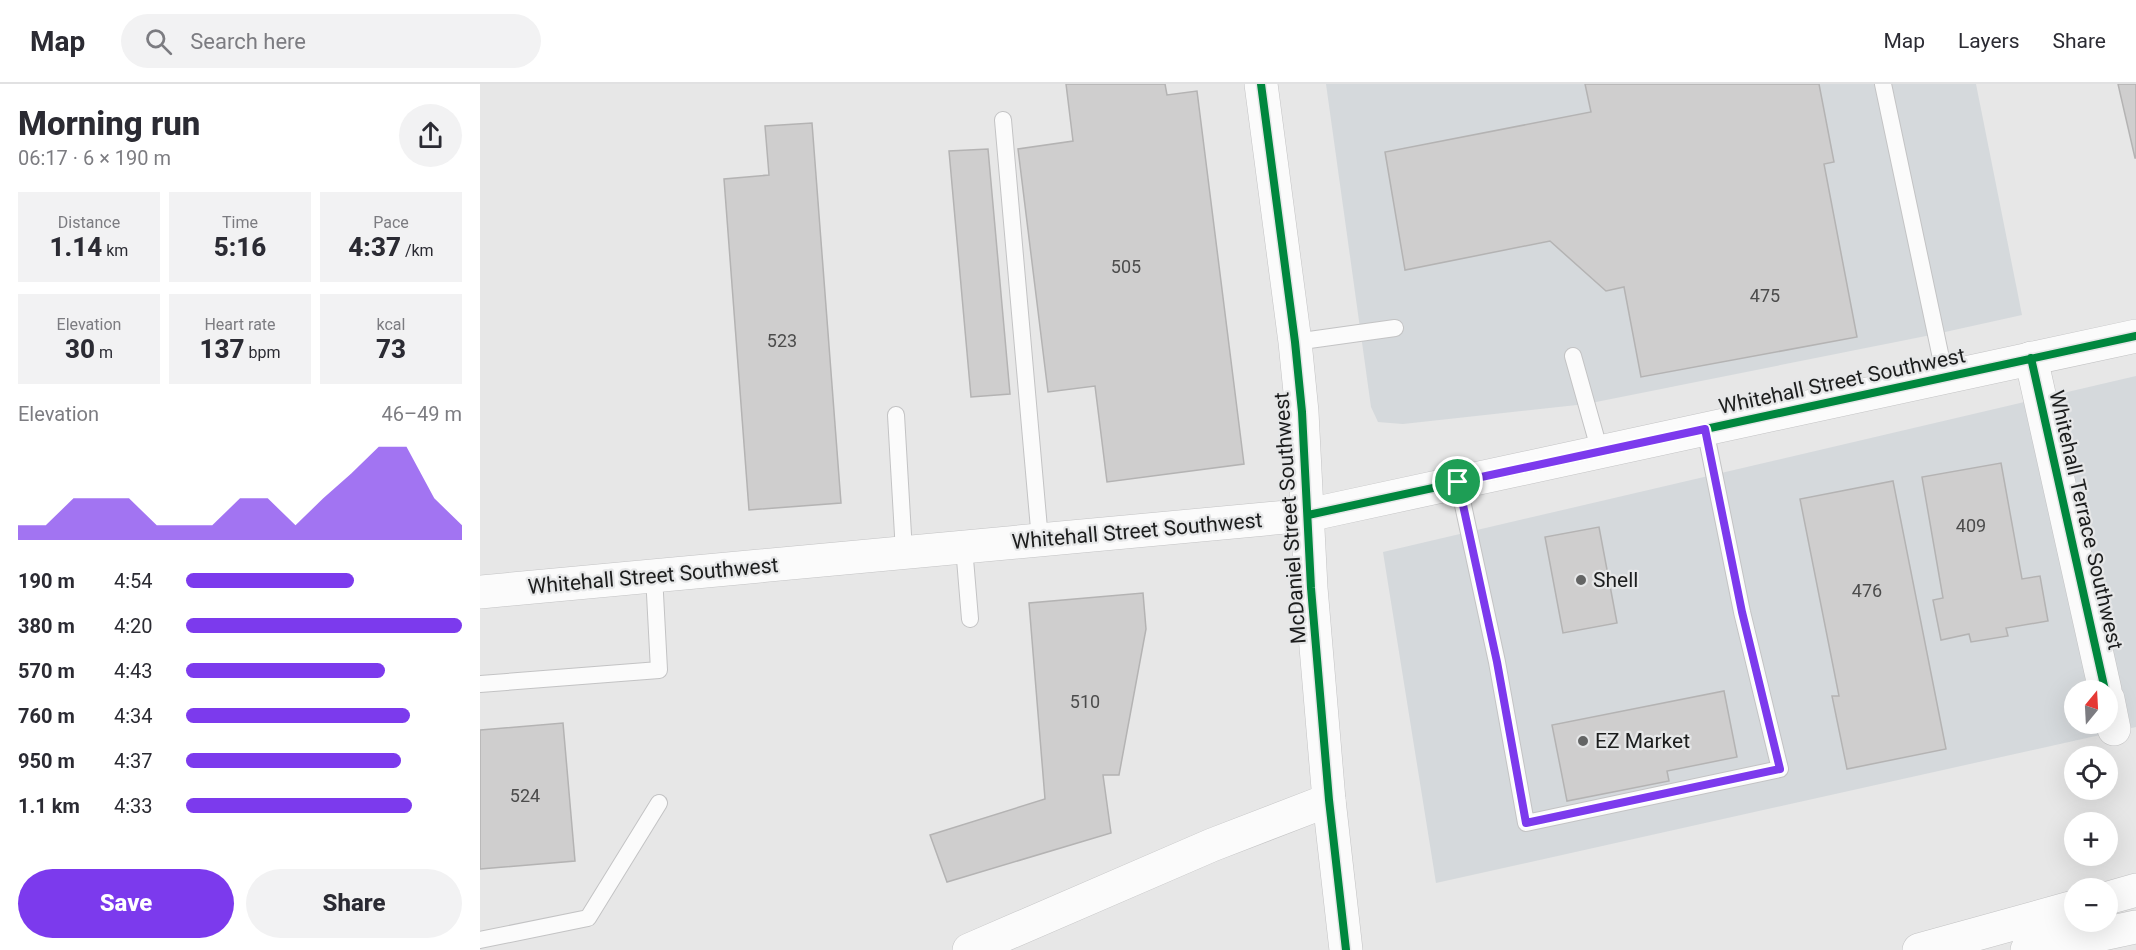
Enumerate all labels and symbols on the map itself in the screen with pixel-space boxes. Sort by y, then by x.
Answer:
house number: 505 [1111,256,1141,277]
house number: 475 [1750,285,1780,306]
house number: 523 [767,330,797,351]
street label: Whitehall Street Southwest [1717,343,1968,419]
street label: Whitehall Terrace Southwest [2044,388,2128,652]
street label: McDaniel Street Southwest [1269,391,1311,645]
pin [1432,456,1483,507]
street label: Whitehall Street Southwest [1011,508,1263,554]
house number: 409 [1956,515,1986,536]
street label: Whitehall Street Southwest [527,553,779,599]
place label: Shell [1593,568,1638,592]
marker: Shell [1574,573,1588,587]
house number: 476 [1852,580,1882,601]
north arrow [2064,680,2118,734]
house number: 510 [1070,691,1100,712]
place label: EZ Market [1595,729,1690,753]
marker: EZ Market [1576,734,1590,748]
house number: 524 [510,785,540,806]

